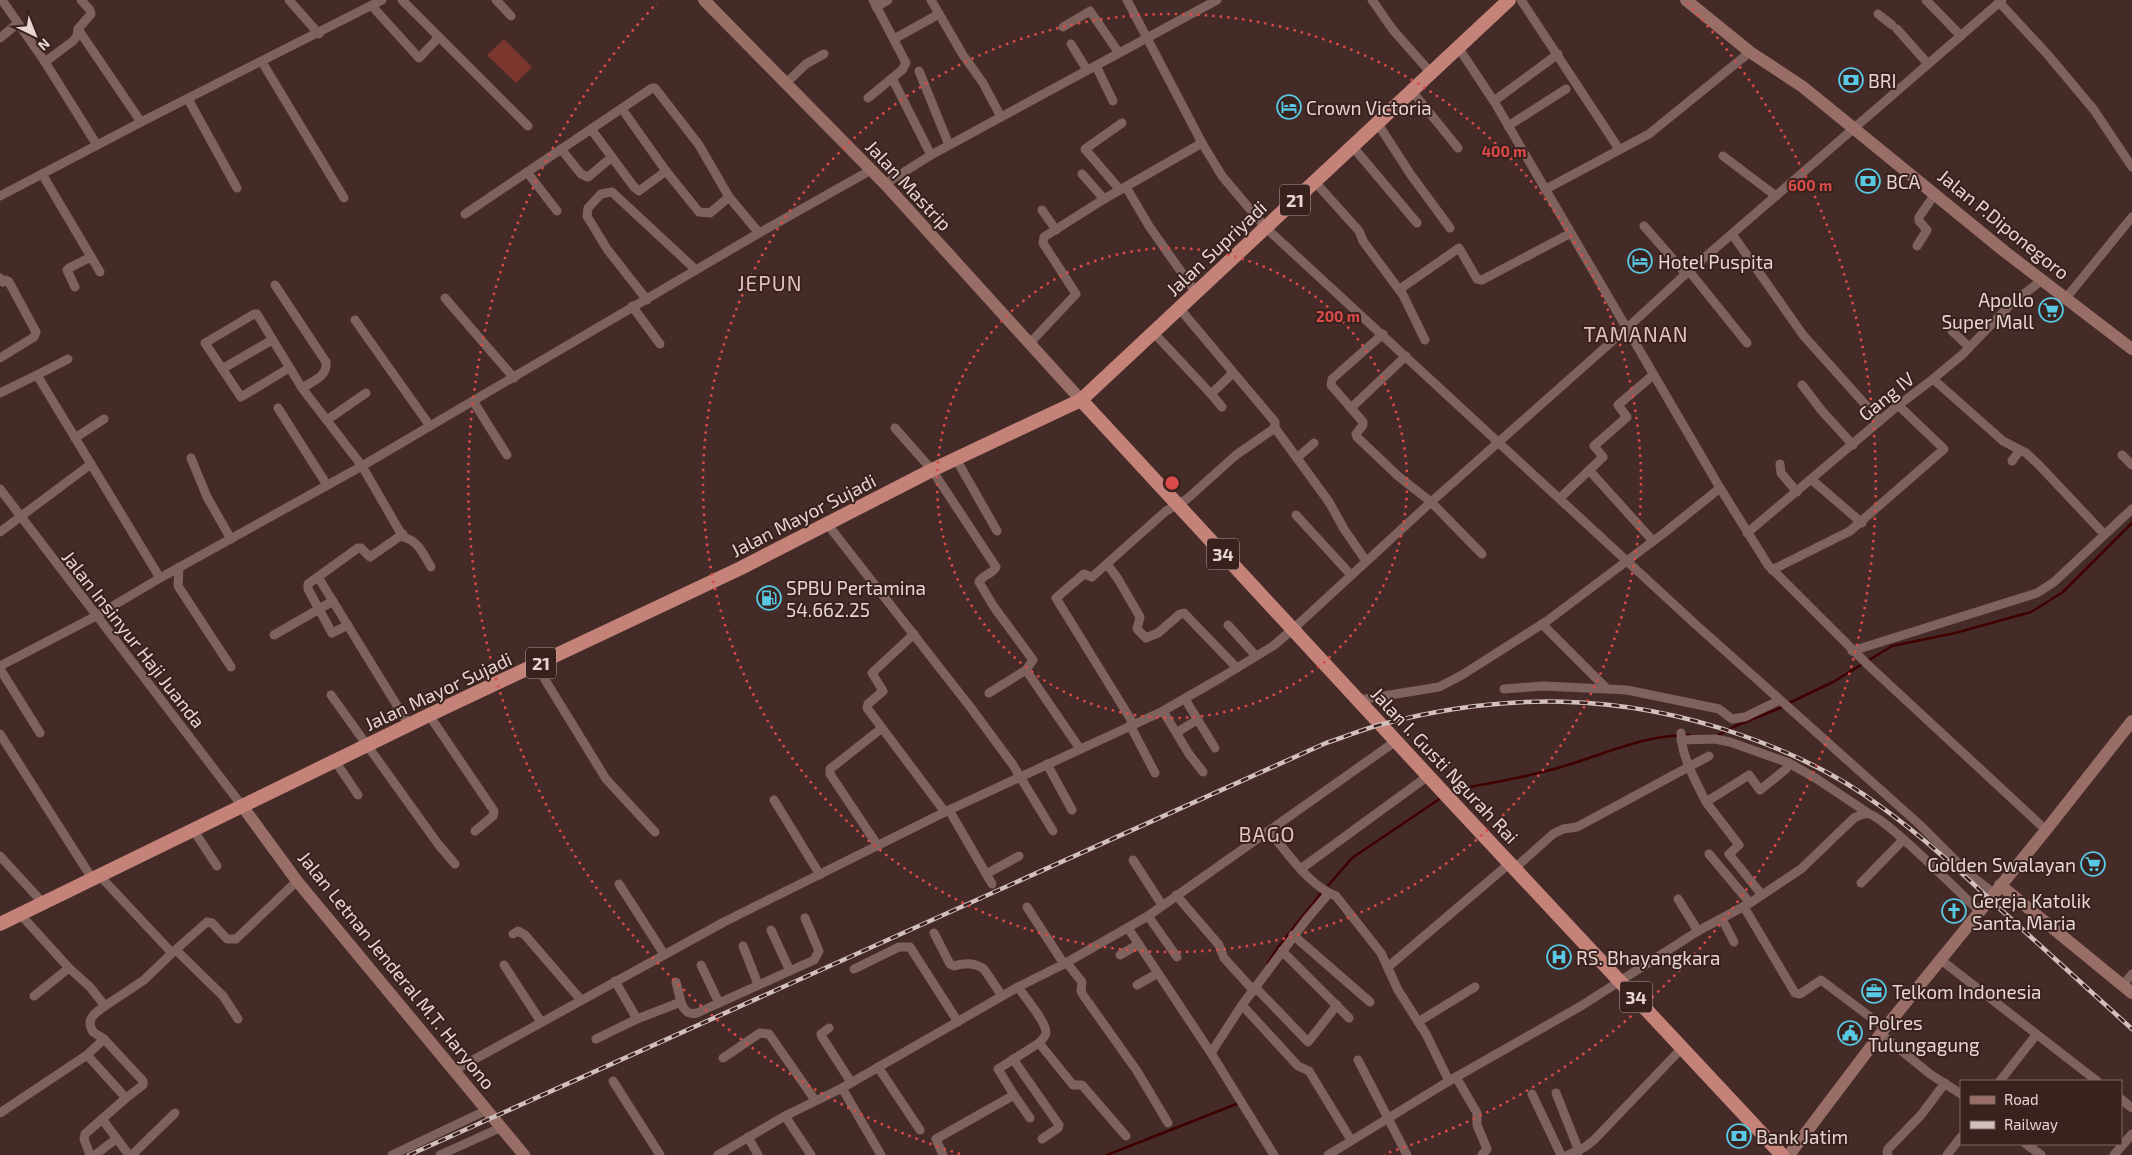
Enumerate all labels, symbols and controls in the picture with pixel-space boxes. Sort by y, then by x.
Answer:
north arrow [10,10,60,60]
text: N [35,35,54,55]
bank icon: BRI [1838,67,1864,93]
place label: BRI [1868,69,1897,92]
hotel icon: Crown Victoria [1276,94,1302,120]
place label: Crown Victoria [1306,96,1432,119]
street label: Jalan Mastrip [861,135,957,235]
text: 400 m [1482,142,1526,160]
street label: Jalan P.Diponegoro [1934,164,2074,284]
bank icon: BCA [1855,168,1881,194]
place label: BCA [1886,170,1921,193]
text: 600 m [1788,176,1832,194]
road number: 21 [1280,184,1310,216]
street label: Jalan Supriyadi [1161,196,1271,300]
hotel icon: Hotel Puspita [1627,248,1653,274]
place label: Hotel Puspita [1658,250,1773,273]
district label: JEPUN [737,270,803,295]
place label: Apollo Super Mall [1941,288,2034,333]
supermarket icon: Apollo Super Mall [2038,297,2064,323]
text: 200 m [1316,307,1360,325]
district label: TAMANAN [1583,321,1689,346]
street label: Gang IV [1854,366,1919,425]
street label: Jalan Mayor Sujadi [727,468,879,562]
centre of rings [1163,474,1181,492]
road number: 34 [1207,538,1239,570]
street label: Jalan Insinyur Haji Juanda [58,546,210,732]
place label: SPBU Pertamina 54.662.25 [786,576,926,621]
fuel station icon: SPBU Pertamina 54.662.25 [756,585,782,611]
street label: Jalan Mayor Sujadi [361,647,515,735]
road number: 21 [526,648,556,678]
street label: Jalan I. Gusti Ngurah Rai [1367,682,1523,848]
district label: BAGO [1238,821,1296,846]
street label: Jalan Letnan Jenderal M.T. Haryono [294,846,500,1094]
supermarket icon: Golden Swalayan [2080,851,2106,877]
place label: Golden Swalayan [1927,853,2076,876]
place label: Gereja Katolik Santa Maria [1972,889,2091,934]
church icon: Gereja Katolik Santa Maria [1941,898,1967,924]
hospital icon: RS. Bhayangkara [1546,944,1572,970]
place label: RS. Bhayangkara [1576,946,1720,969]
office icon: Telkom Indonesia [1861,978,1887,1004]
place label: Telkom Indonesia [1892,980,2042,1003]
road number: 34 [1620,982,1652,1012]
place label: Polres Tulungagung [1868,1011,1980,1056]
public building icon: Polres Tulungagung [1837,1020,1863,1046]
legend [1960,1080,2122,1145]
text: Road [2004,1090,2039,1108]
text: Railway [2004,1115,2058,1133]
bank icon: Bank Jatim [1726,1123,1752,1149]
place label: Bank Jatim [1756,1125,1848,1148]

